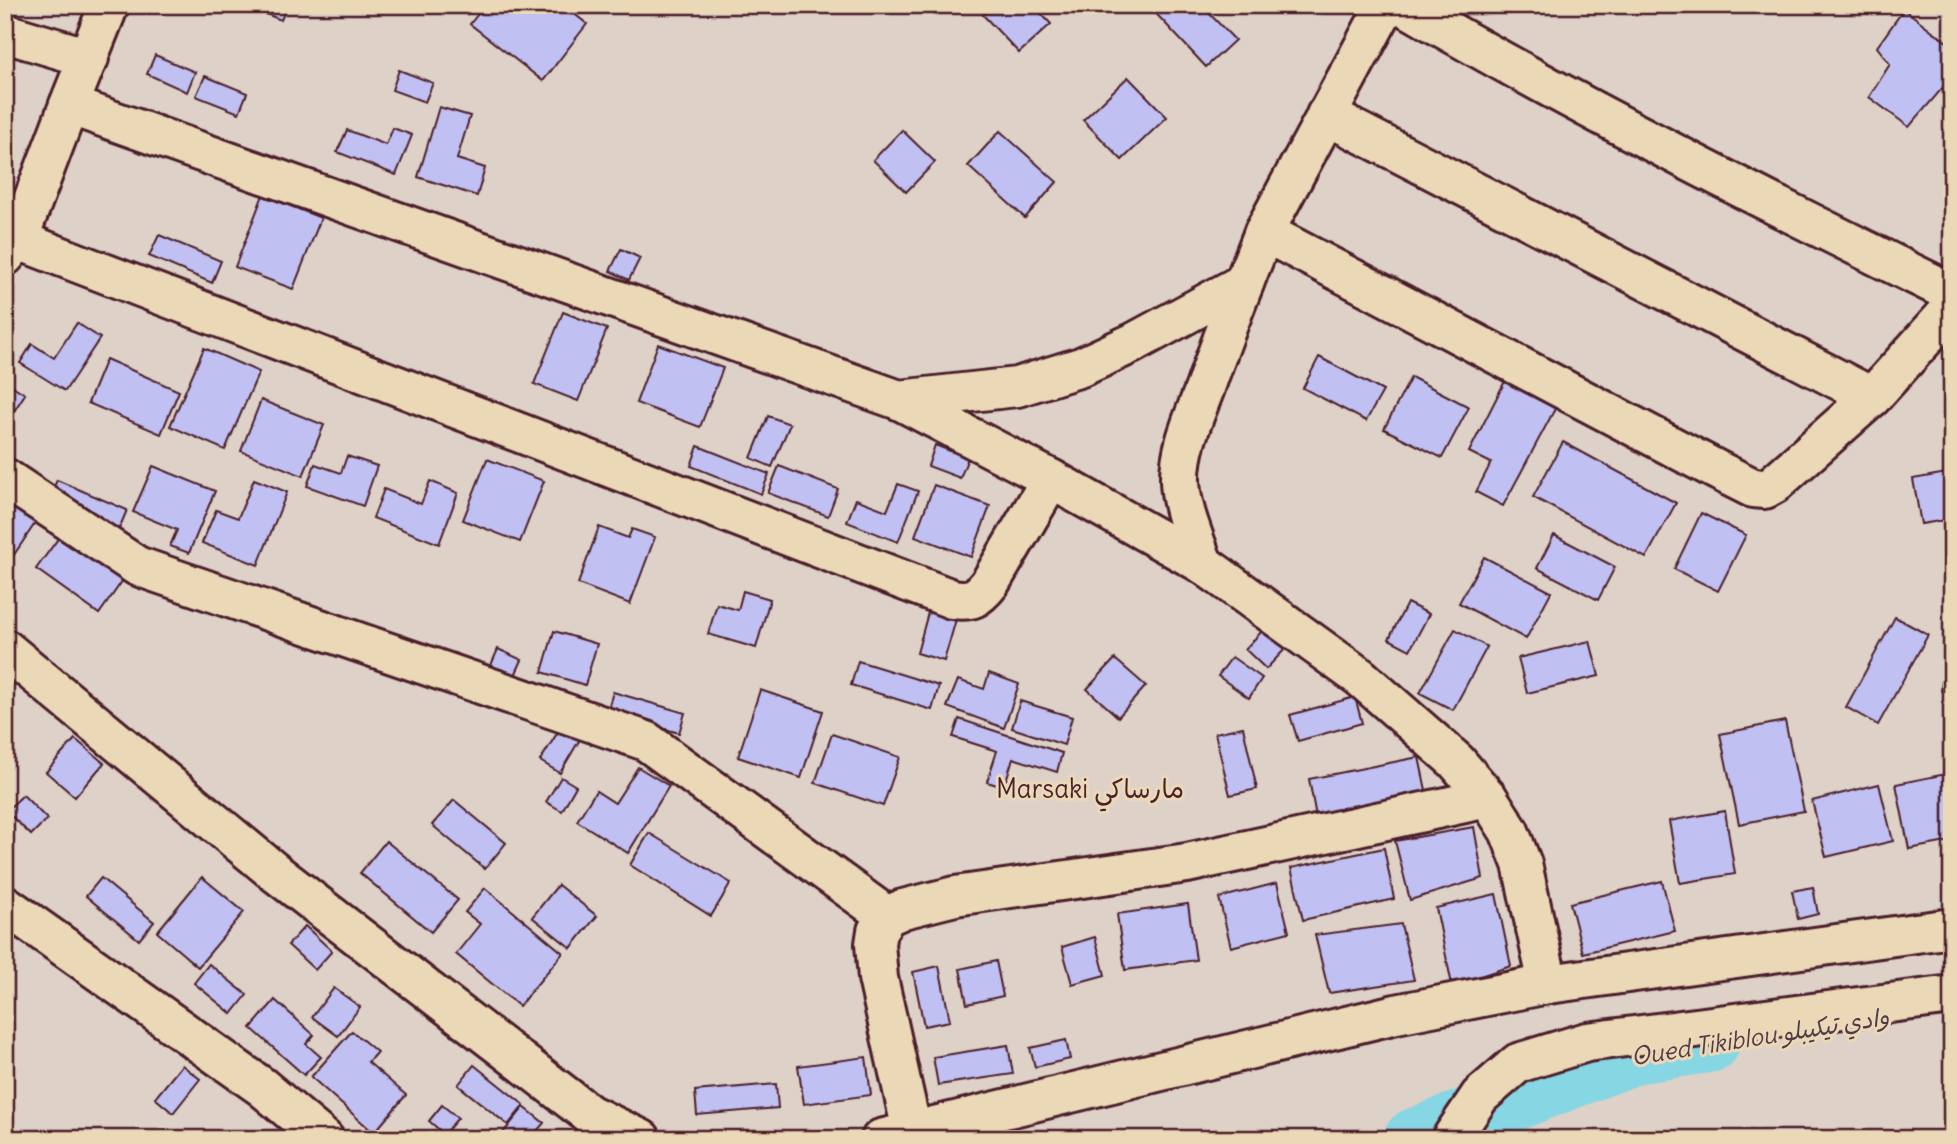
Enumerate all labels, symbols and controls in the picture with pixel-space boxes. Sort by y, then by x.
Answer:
district label: Marsaki مارساكي [996,772,1184,812]
water label: Oued Tikiblou وادي تيكيبلو [1629,1001,1891,1074]

